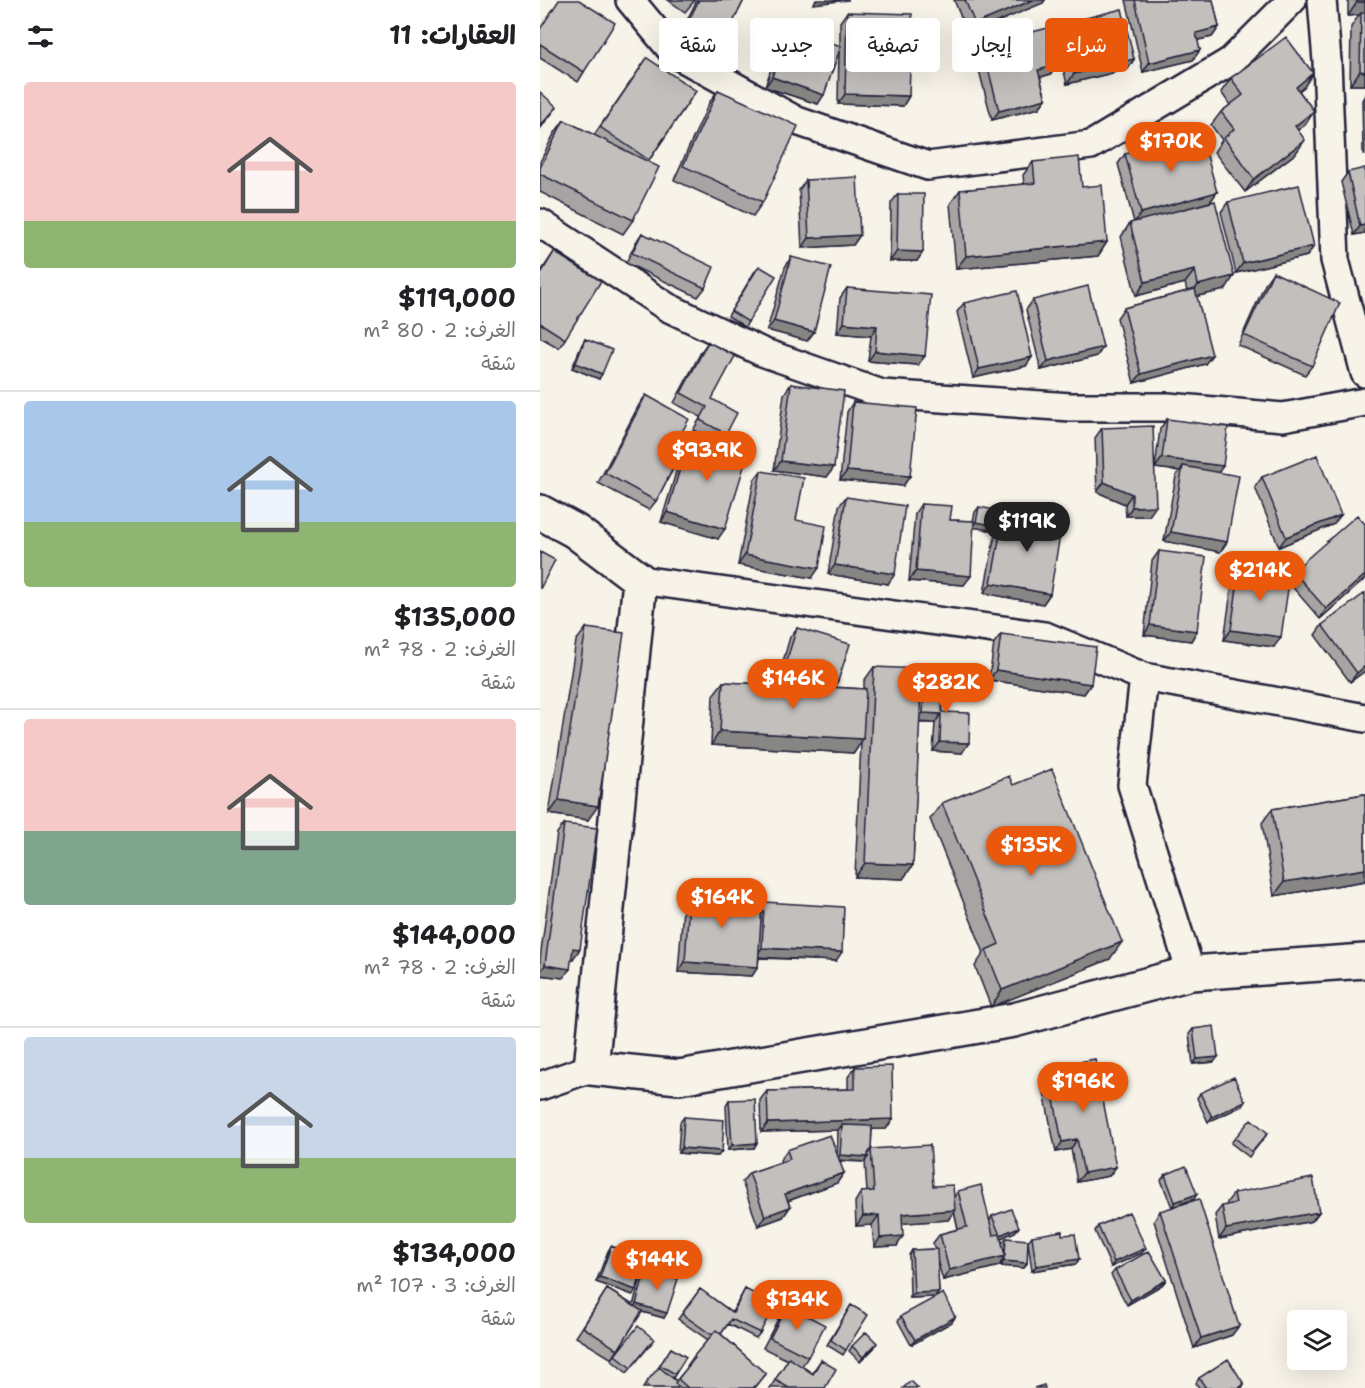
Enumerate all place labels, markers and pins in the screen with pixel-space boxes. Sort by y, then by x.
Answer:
pin: $170K [1129,122,1213,173]
pin: $93.9K [658,431,756,482]
pin: $119K [985,502,1069,553]
pin: $214K [1218,551,1302,602]
pin: $146K [751,659,835,710]
pin: $282K [904,663,988,714]
pin: $135K [989,826,1073,877]
pin: $164K [680,878,764,929]
pin: $196K [1041,1062,1125,1113]
pin: $144K [615,1240,699,1291]
pin: $134K [755,1280,839,1331]

